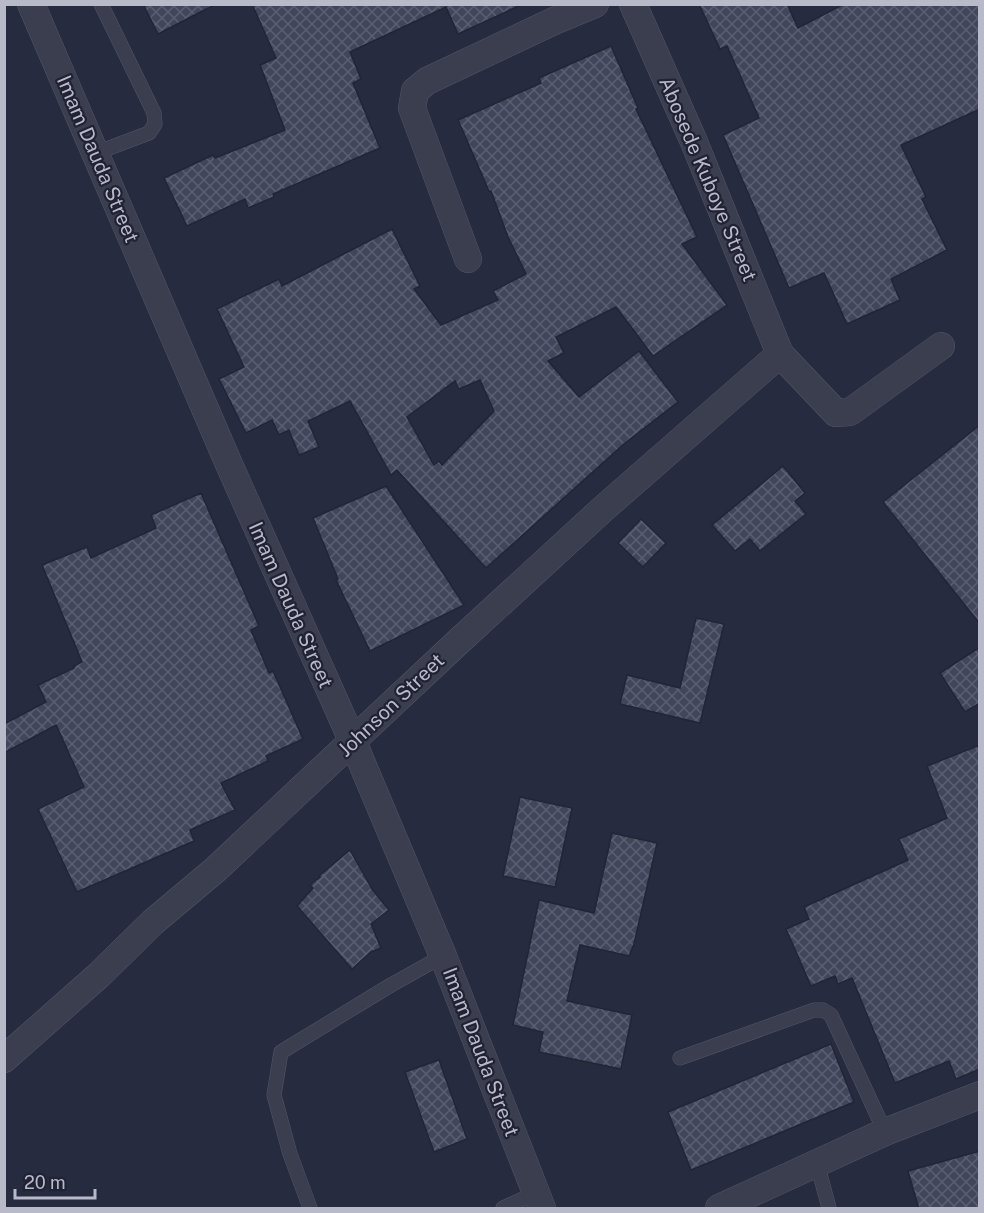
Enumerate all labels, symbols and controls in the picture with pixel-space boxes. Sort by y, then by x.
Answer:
street label: Imam Dauda Street [52,72,144,246]
street label: Abosede Kuboye Street [654,73,762,285]
street label: Imam Dauda Street [244,518,338,692]
street label: Johnson Street [333,648,449,762]
street label: Imam Dauda Street [438,964,524,1140]
scale bar [15,1162,94,1200]
text: 20 m [24,1172,66,1193]

